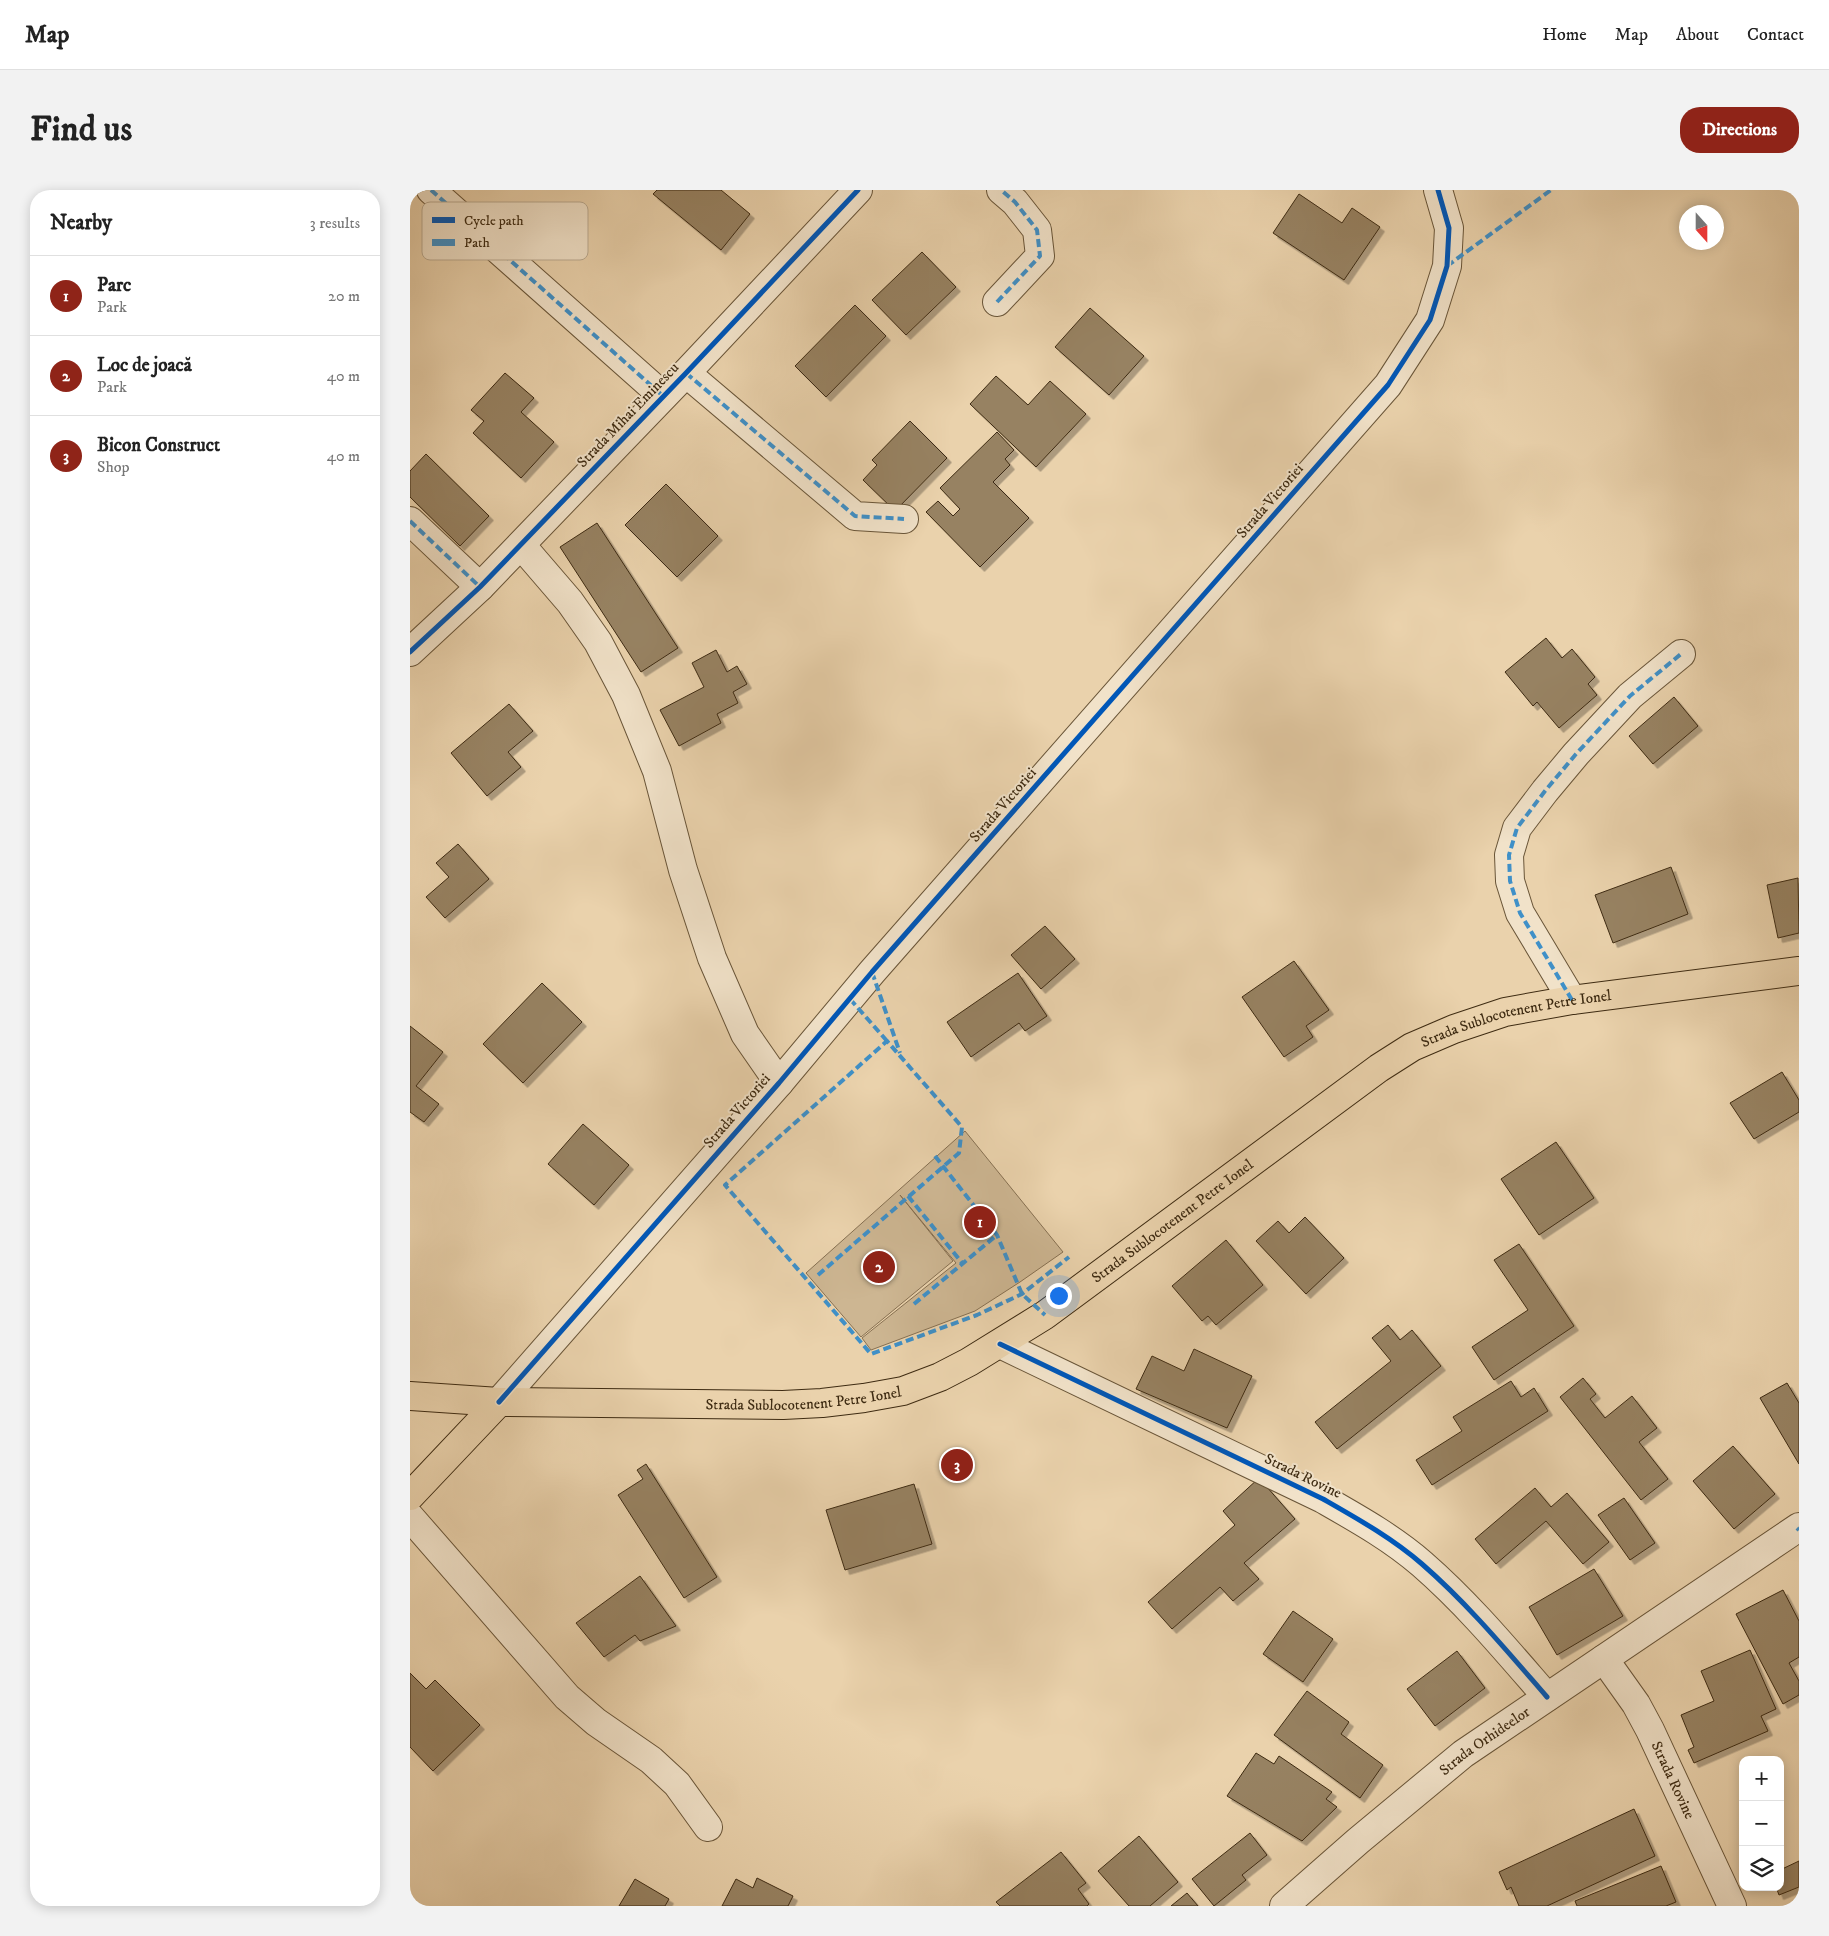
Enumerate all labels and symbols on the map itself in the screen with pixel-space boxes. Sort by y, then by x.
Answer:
legend [422,202,588,260]
north arrow [1679,205,1724,250]
text: Cycle path [464,212,524,230]
text: Path [464,234,491,252]
street label: Strada Mihai Eminescu [573,358,683,472]
street label: Strada Victoriei [1232,460,1308,542]
street label: Strada Victoriei [965,764,1041,846]
street label: Strada Sublocotenent Petre Ionel [1418,986,1613,1052]
street label: Strada Victoriei [699,1070,775,1152]
street label: Strada Sublocotenent Petre Ionel [1088,1155,1257,1287]
pin: 1 [964,1203,996,1241]
pin: 2 [863,1248,895,1286]
your location [1046,1283,1072,1309]
street label: Strada Sublocotenent Petre Ionel [705,1382,903,1415]
pin: 3 [941,1446,973,1484]
street label: Strada Rovine [1261,1449,1345,1503]
street label: Strada Orhideelor [1435,1702,1534,1779]
street label: Strada Rovine [1647,1738,1700,1822]

